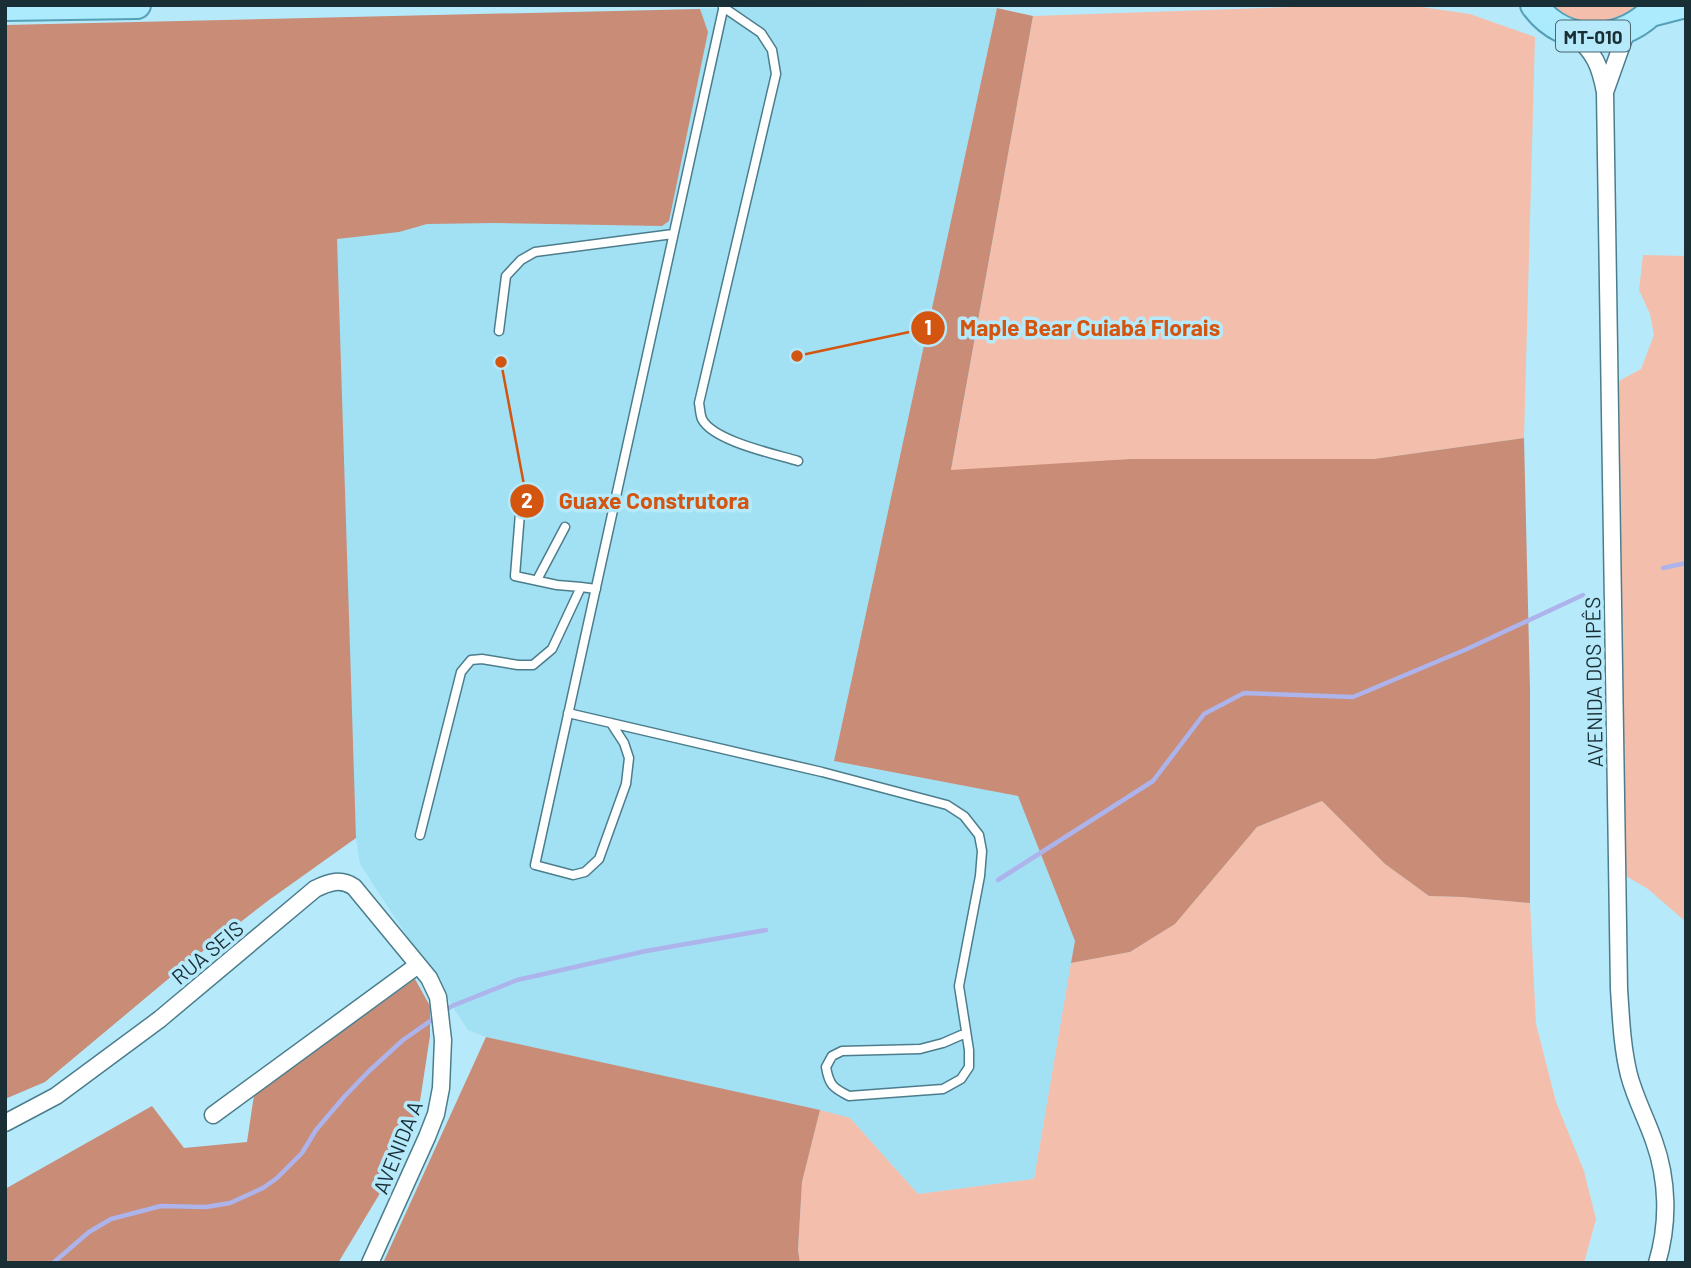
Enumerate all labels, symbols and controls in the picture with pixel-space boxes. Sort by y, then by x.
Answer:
road number: MT-010 [1556,20,1630,52]
callout: Maple Bear Cuiabá Florais [911,306,1234,350]
text: Maple Bear Cuiabá Florais [960,313,1220,341]
text: 1 [924,314,932,339]
callout: Guaxe Construtora [509,479,763,523]
text: Guaxe Construtora [559,486,749,514]
text: 2 [521,487,533,512]
street label: AVENIDA DOS IPÊS [1579,596,1607,768]
street label: RUA SEIS [166,915,248,989]
street label: AVENIDA A [367,1096,427,1197]

